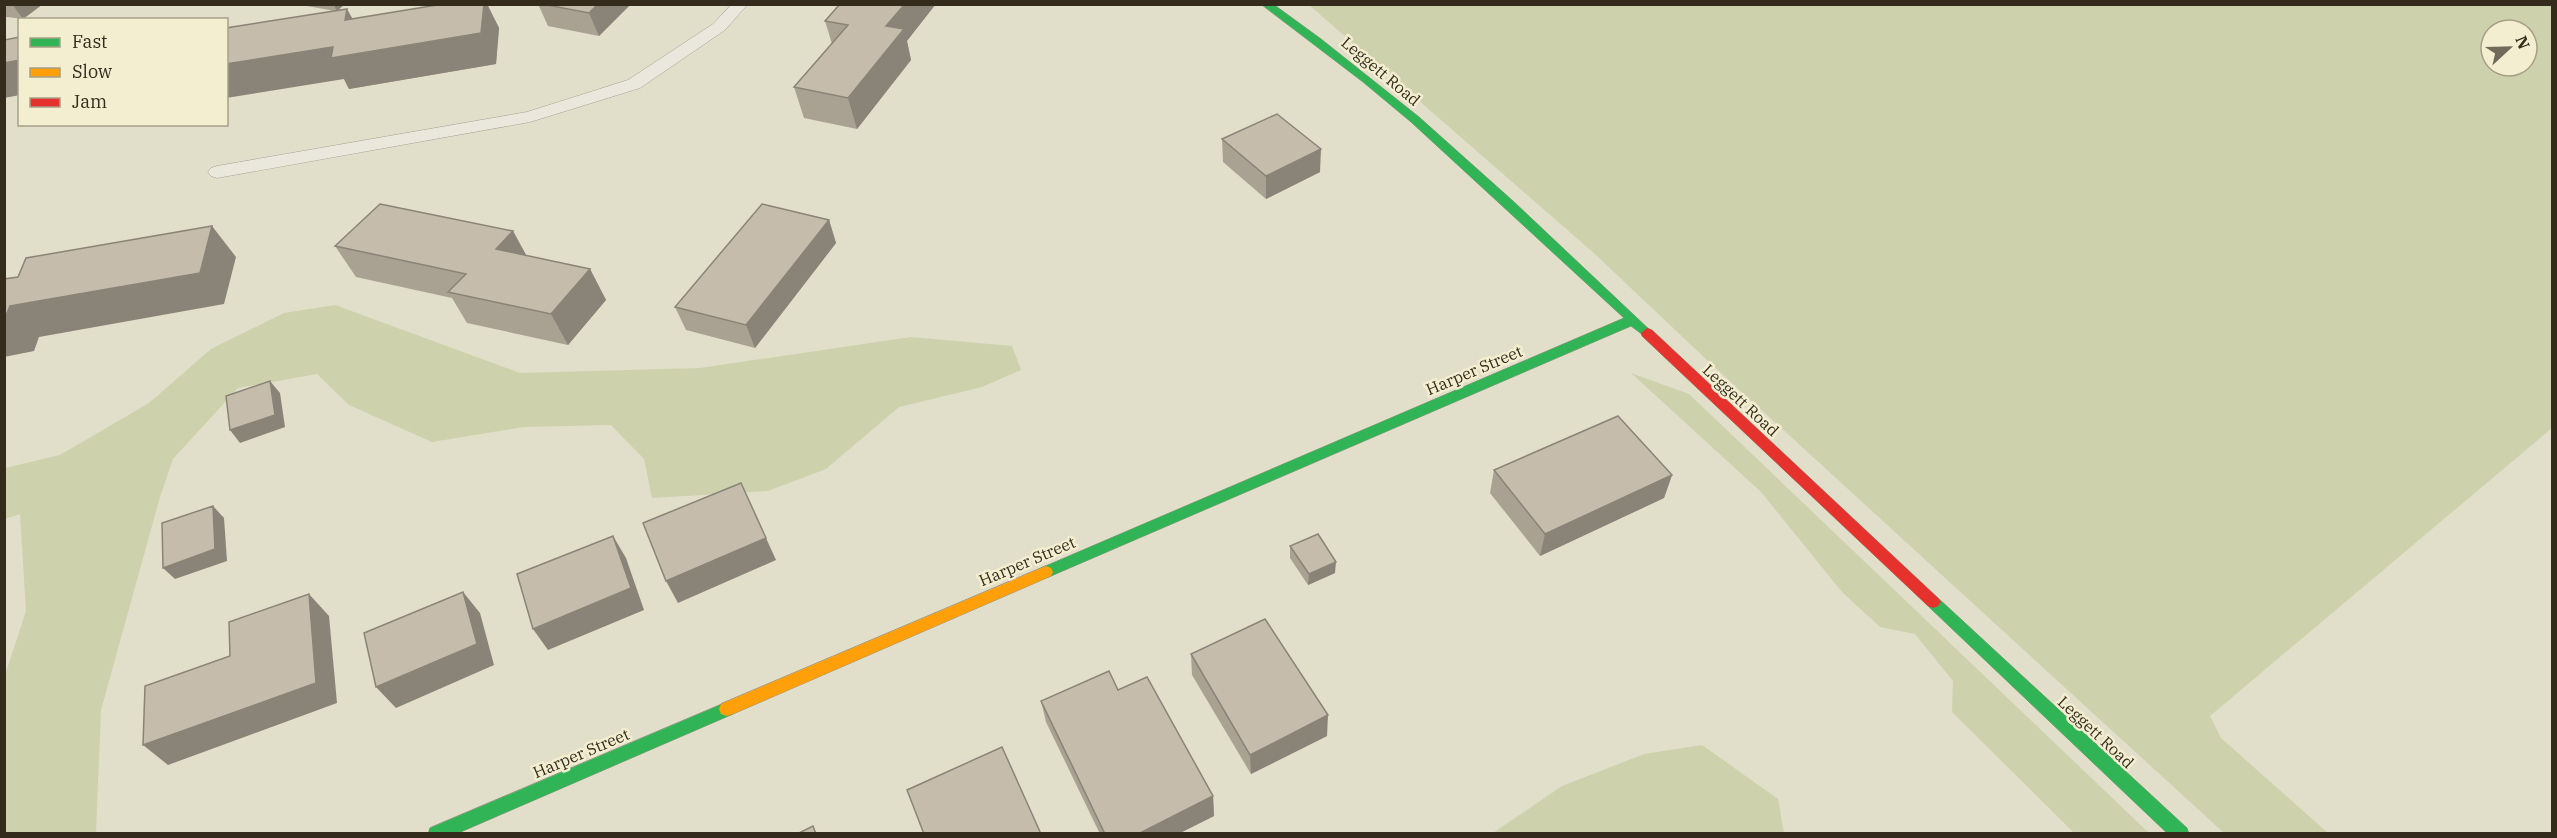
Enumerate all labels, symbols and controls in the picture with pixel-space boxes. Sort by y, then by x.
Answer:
legend [18,18,228,126]
north arrow [2479,18,2539,78]
text: Fast [72,30,107,53]
street label: Leggett Road [1337,32,1425,110]
text: N [2511,33,2535,52]
text: Slow [72,60,112,83]
text: Jam [72,90,107,113]
street label: Harper Street [1423,341,1525,399]
street label: Leggett Road [1699,360,1783,441]
street label: Harper Street [976,532,1078,590]
street label: Leggett Road [2054,692,2138,773]
street label: Harper Street [530,724,632,782]

